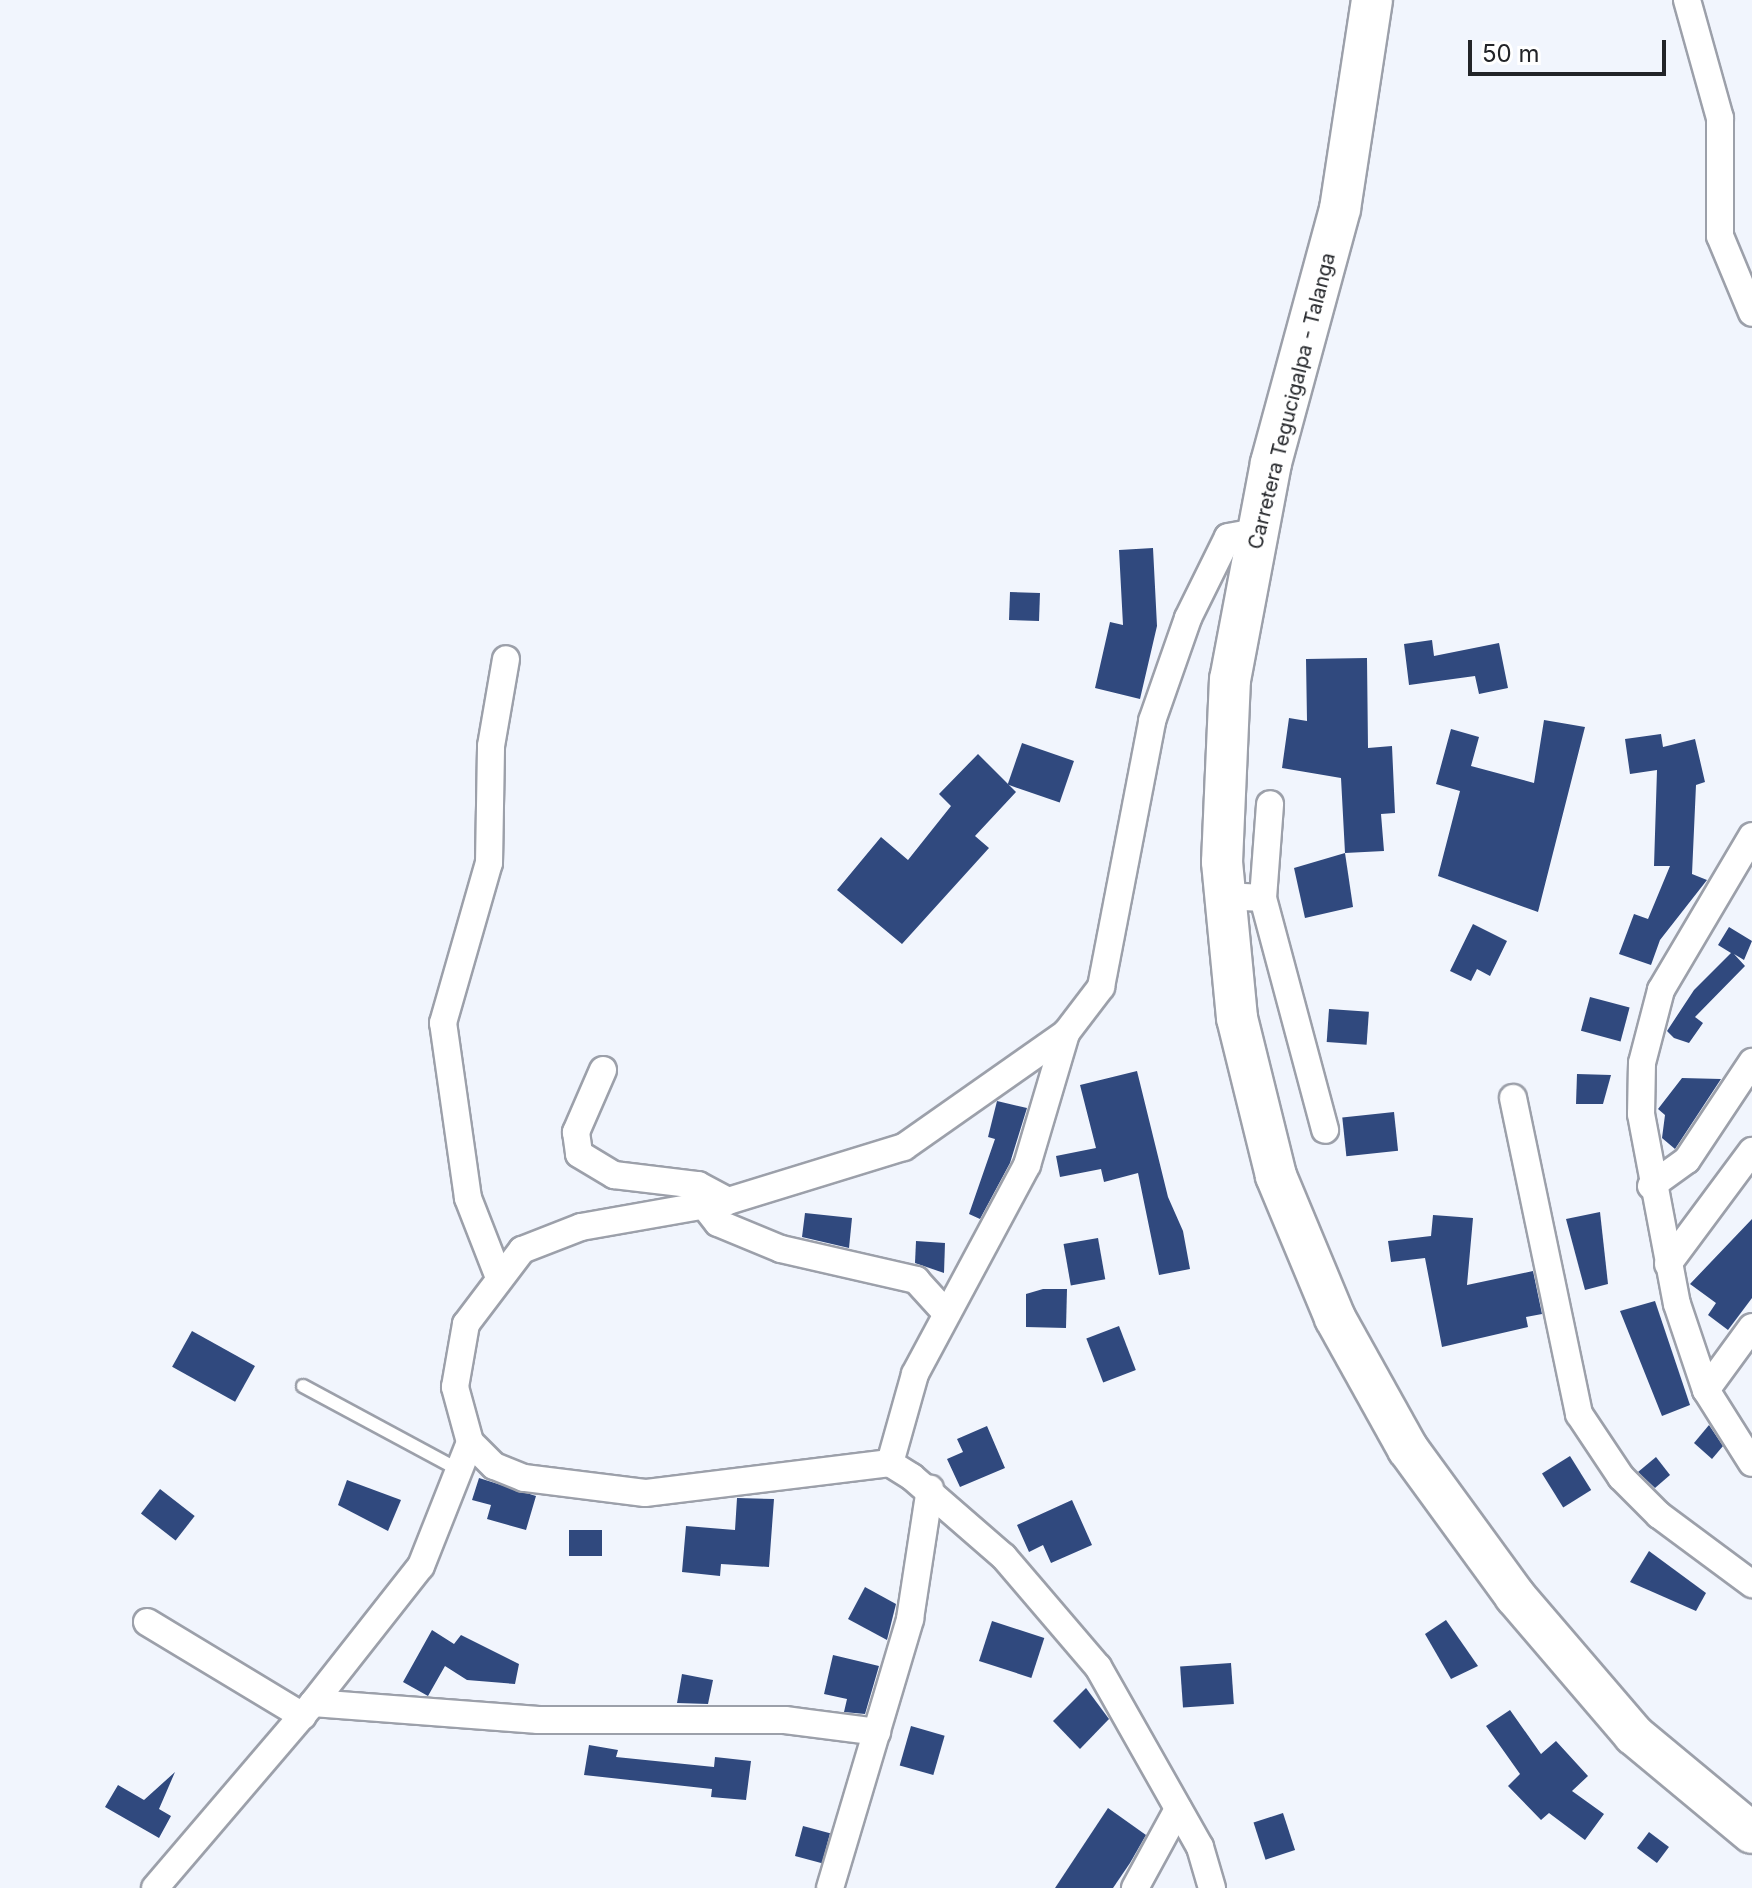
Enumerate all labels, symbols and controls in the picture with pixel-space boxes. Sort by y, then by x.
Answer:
scale bar [1472,24,1670,74]
text: 50 m [1482,39,1540,68]
street label: Carretera Tegucigalpa - Talanga [1243,250,1341,552]

